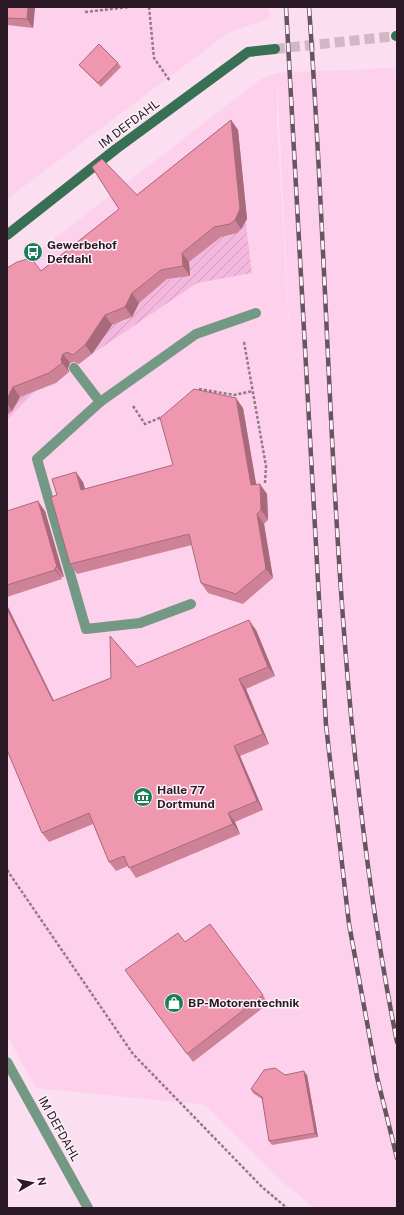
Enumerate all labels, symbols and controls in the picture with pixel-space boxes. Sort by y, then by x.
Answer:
street label: IM DEFDAHL [96,97,162,151]
place label: Gewerbehof Defdahl [47,238,117,266]
bus stop icon: Gewerbehof Defdahl [22,241,44,263]
place label: Halle 77 Dortmund [157,783,215,811]
museum icon: Halle 77 Dortmund [132,786,154,808]
shop icon: BP-Motorentechnik [163,992,185,1014]
place label: BP-Motorentechnik [188,996,299,1010]
street label: IM DEFDAHL [35,1094,83,1164]
north arrow [12,1163,52,1203]
text: N [35,1176,48,1187]

